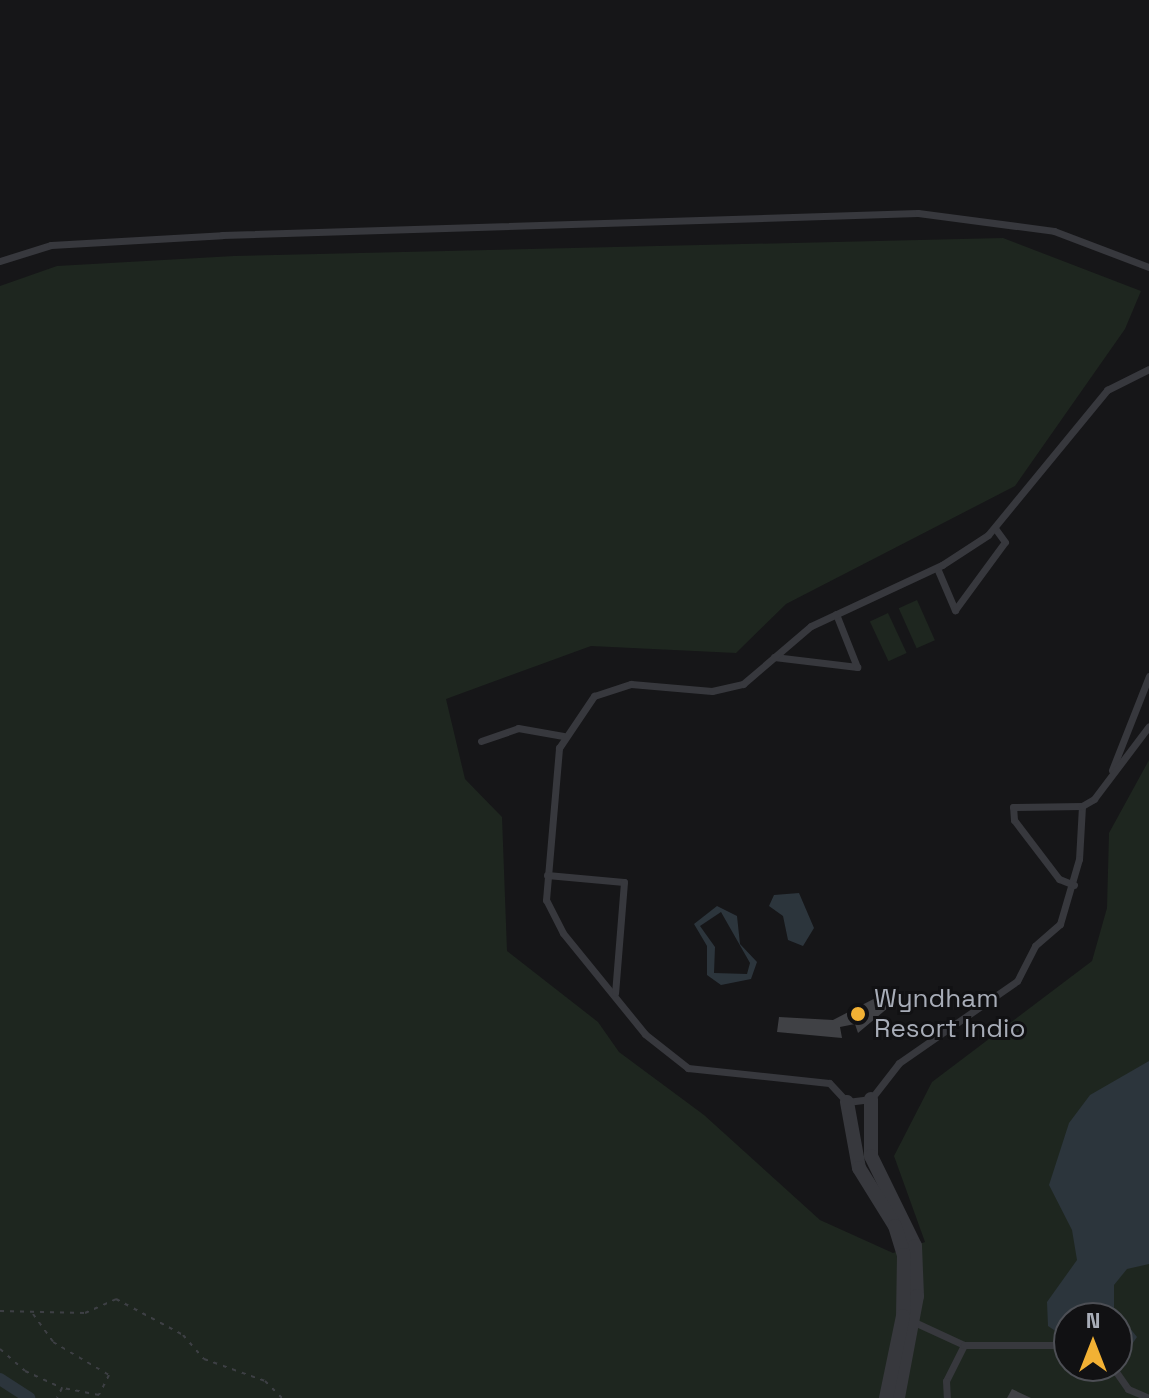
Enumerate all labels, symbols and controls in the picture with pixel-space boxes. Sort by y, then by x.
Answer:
place label: Wyndham Resort Indio [874,983,1025,1044]
marker: Wyndham Resort Indio [849,1005,867,1023]
north arrow [1053,1302,1133,1382]
text: N [1086,1306,1100,1334]

